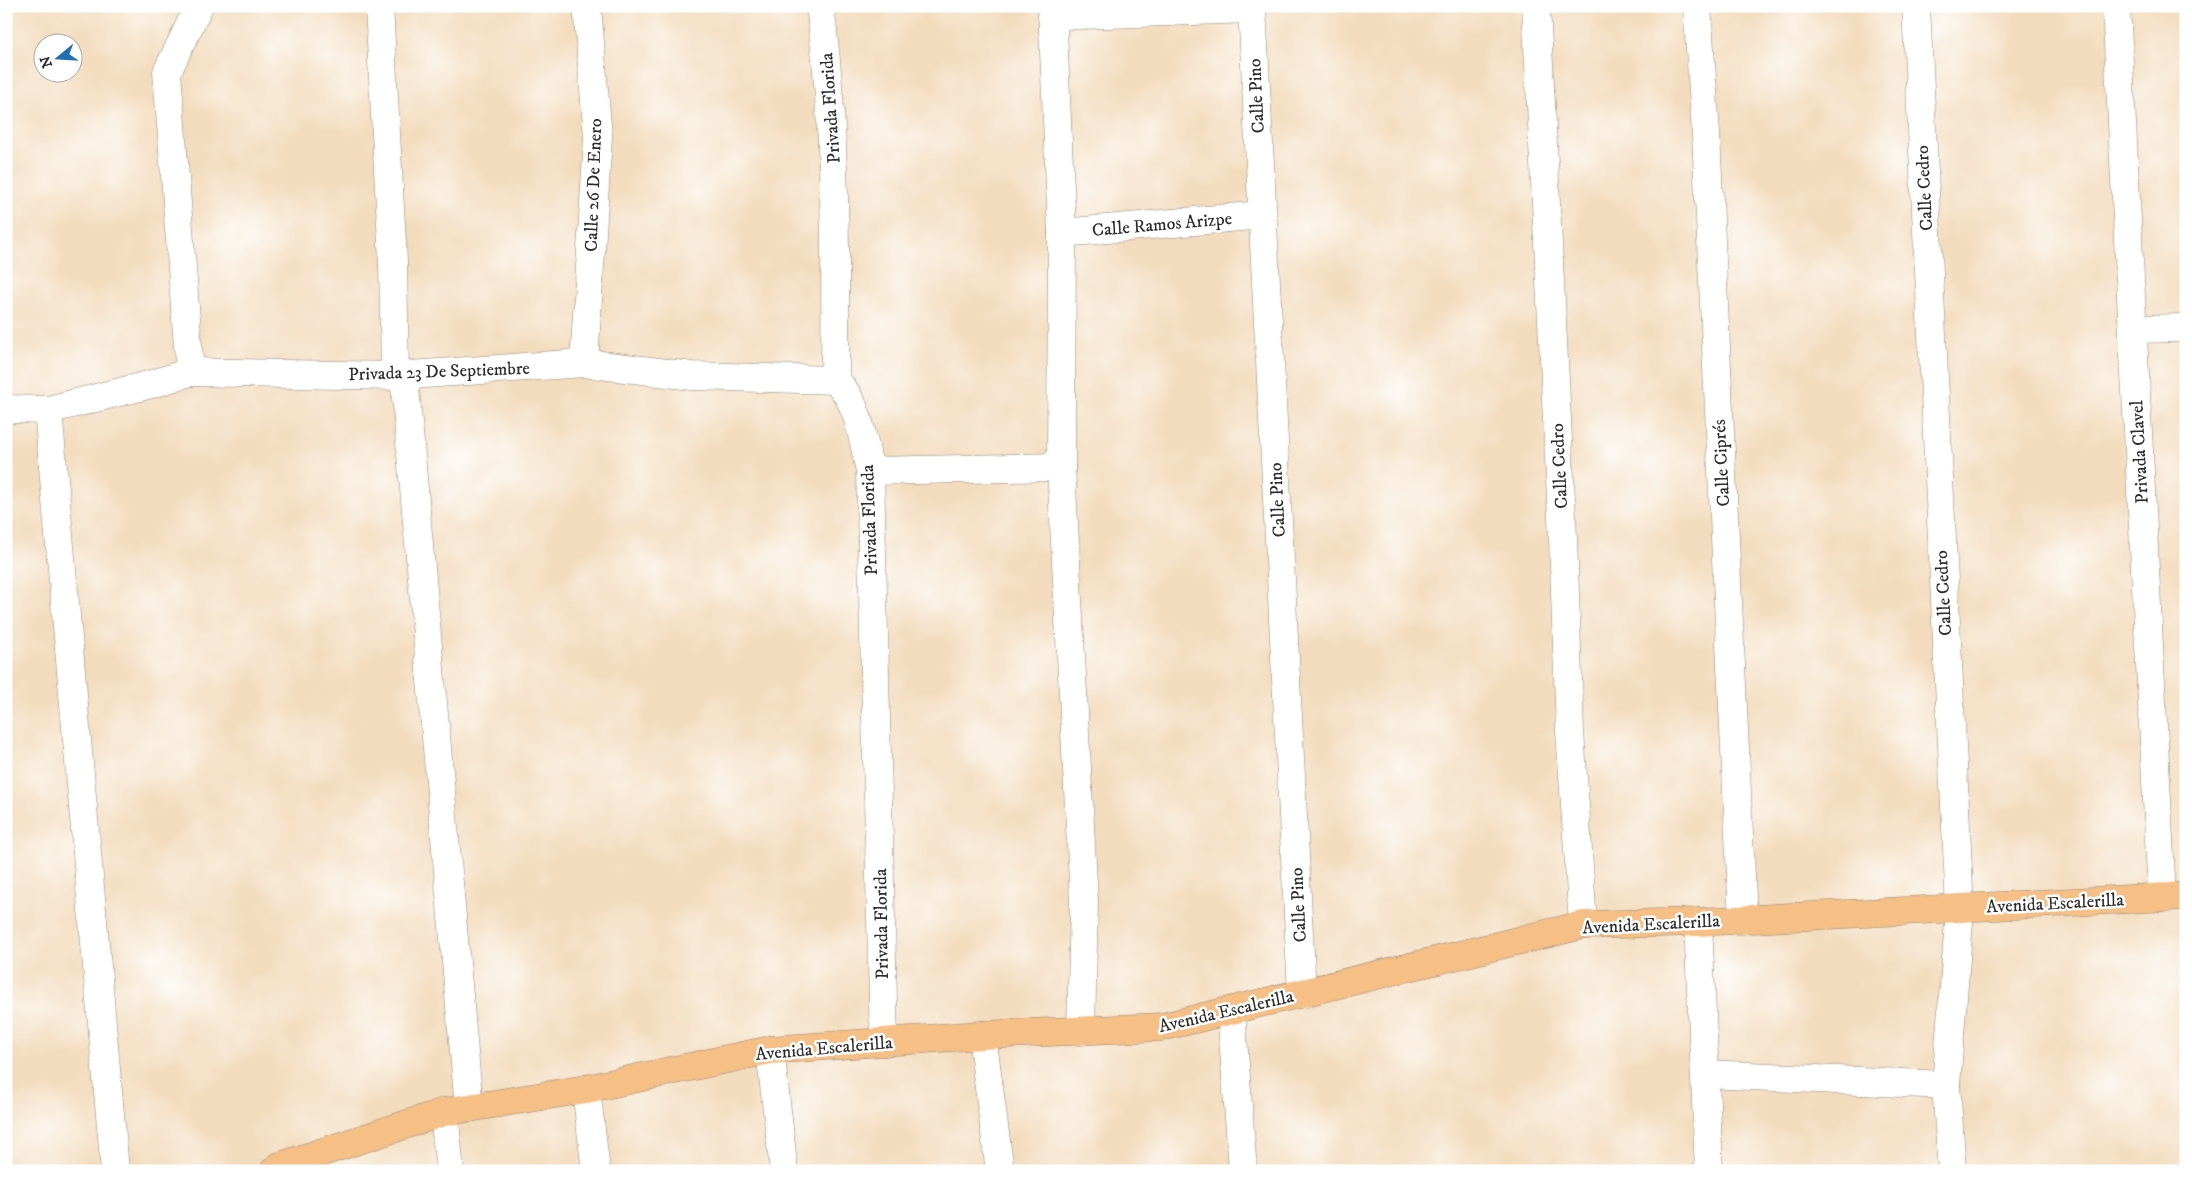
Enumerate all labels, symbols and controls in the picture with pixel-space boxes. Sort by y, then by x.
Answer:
north arrow [32,32,82,82]
street label: Privada Florida [816,52,846,164]
text: N [36,53,57,70]
street label: Calle Pino [1244,58,1270,134]
street label: Calle 26 De Enero [581,118,607,252]
street label: Calle Cedro [1912,144,1938,231]
street label: Calle Ramos Arizpe [1091,208,1233,242]
street label: Privada 23 De Septiembre [348,358,530,386]
street label: Privada Clavel [2126,399,2154,504]
street label: Calle Ciprés [1709,419,1735,507]
street label: Calle Cedro [1547,422,1573,509]
street label: Calle Pino [1265,462,1291,538]
street label: Privada Florida [857,464,883,576]
street label: Calle Cedro [1931,549,1957,636]
street label: Calle Pino [1286,867,1312,943]
street label: Privada Florida [870,868,894,980]
street label: Avenida Escalerilla [1986,889,2125,919]
street label: Avenida Escalerilla [1582,910,1721,940]
street label: Avenida Escalerilla [1157,986,1296,1038]
street label: Avenida Escalerilla [755,1032,894,1066]

